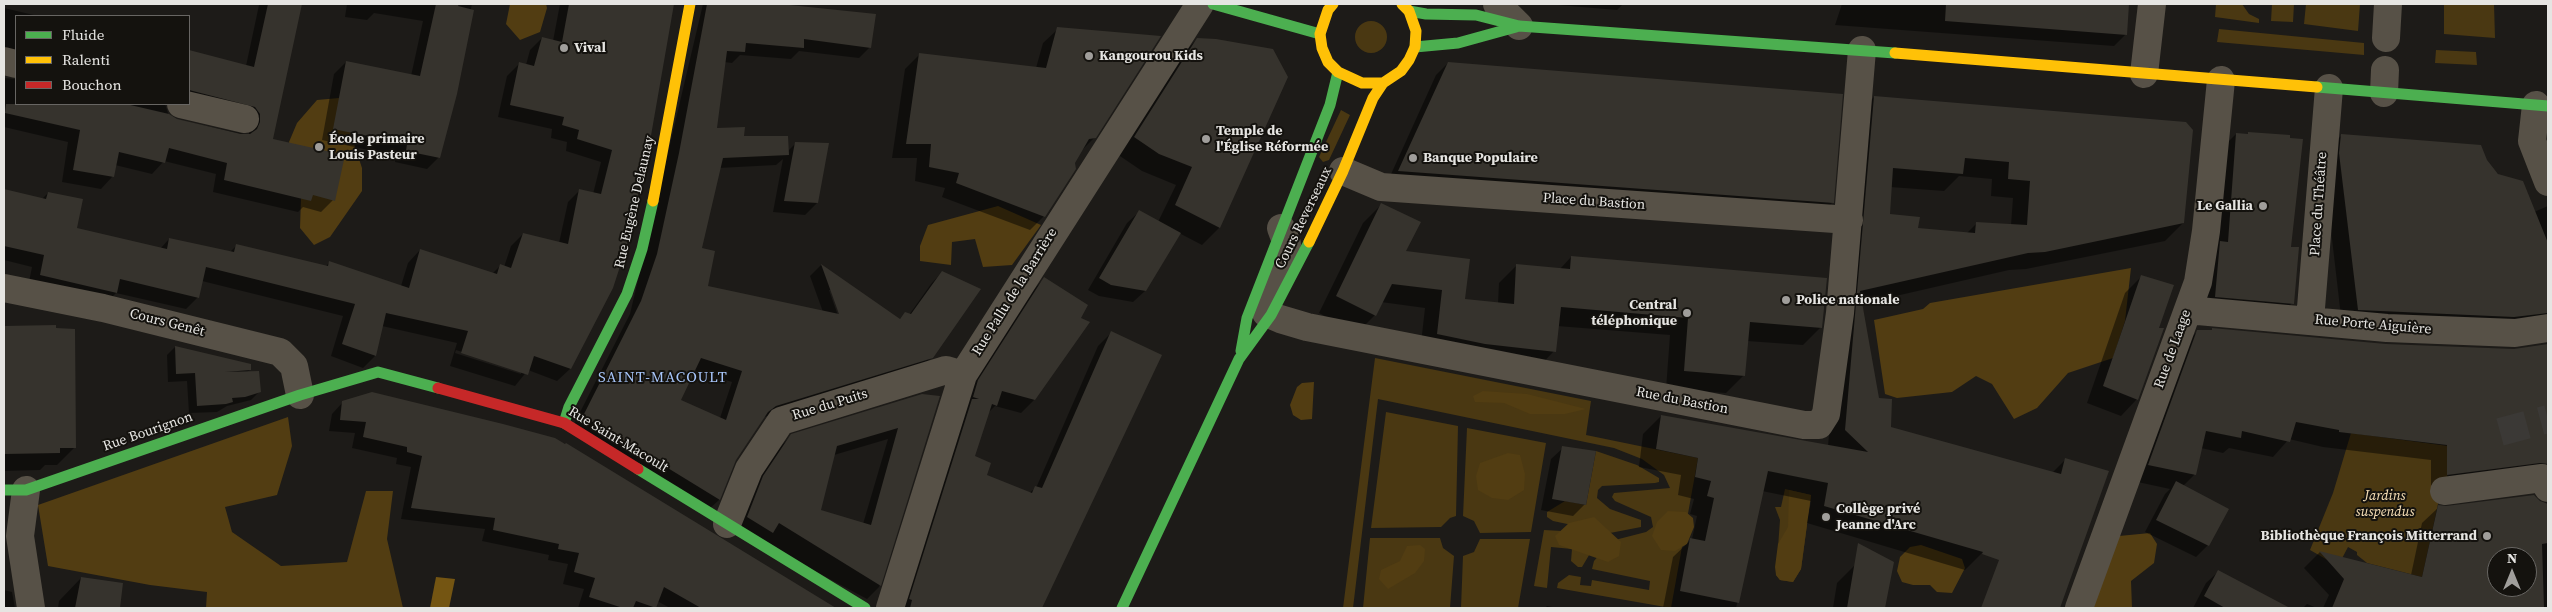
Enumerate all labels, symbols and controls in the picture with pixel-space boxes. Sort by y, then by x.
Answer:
legend [15,15,190,105]
text: Fluide [62,24,104,45]
place label: Vival [574,40,606,56]
marker: Vival [558,42,570,54]
place label: Kangourou Kids [1099,48,1203,64]
text: Ralenti [62,49,110,70]
marker: Kangourou Kids [1083,50,1095,62]
text: Bouchon [62,74,122,95]
place label: Temple de l'Église Réformée [1216,123,1328,156]
place label: École primaire Louis Pasteur [329,131,425,164]
marker: Temple de l'Église Réformée [1200,133,1212,145]
street label: Rue Eugène Delaunay [612,134,658,270]
marker: École primaire Louis Pasteur [313,141,325,153]
place label: Banque Populaire [1423,150,1538,166]
street label: Place du Théâtre [2307,151,2331,257]
marker: Banque Populaire [1407,152,1419,164]
street label: Cours Reverseaux [1272,164,1336,272]
street label: Place du Bastion [1542,190,1646,214]
place label: Le Gallia [2197,198,2253,214]
marker: Le Gallia [2257,200,2269,212]
street label: Rue Pallu de la Barrière [969,225,1061,359]
place label: Police nationale [1796,292,1900,308]
marker: Police nationale [1780,294,1792,306]
place label: Central téléphonique [1591,297,1677,330]
street label: Cours Genêt [128,306,206,340]
marker: Central téléphonique [1681,307,1693,319]
street label: Rue de Laage [2151,307,2195,391]
street label: Rue Porte Aiguière [2314,312,2432,338]
district label: SAINT-MACOULT [596,369,730,387]
street label: Rue du Bastion [1635,384,1729,418]
street label: Rue du Puits [790,386,870,424]
street label: Rue Saint-Macoult [565,403,671,477]
street label: Rue Bourignon [101,409,195,455]
park label: Jardins suspendus [2355,488,2415,520]
place label: Collège privé Jeanne d'Arc [1836,501,1920,534]
marker: Collège privé Jeanne d'Arc [1820,511,1832,523]
place label: Bibliothèque François Mitterrand [2261,528,2477,544]
marker: Bibliothèque François Mitterrand [2481,530,2493,542]
north arrow [2487,547,2537,597]
text: N [2507,548,2517,568]

